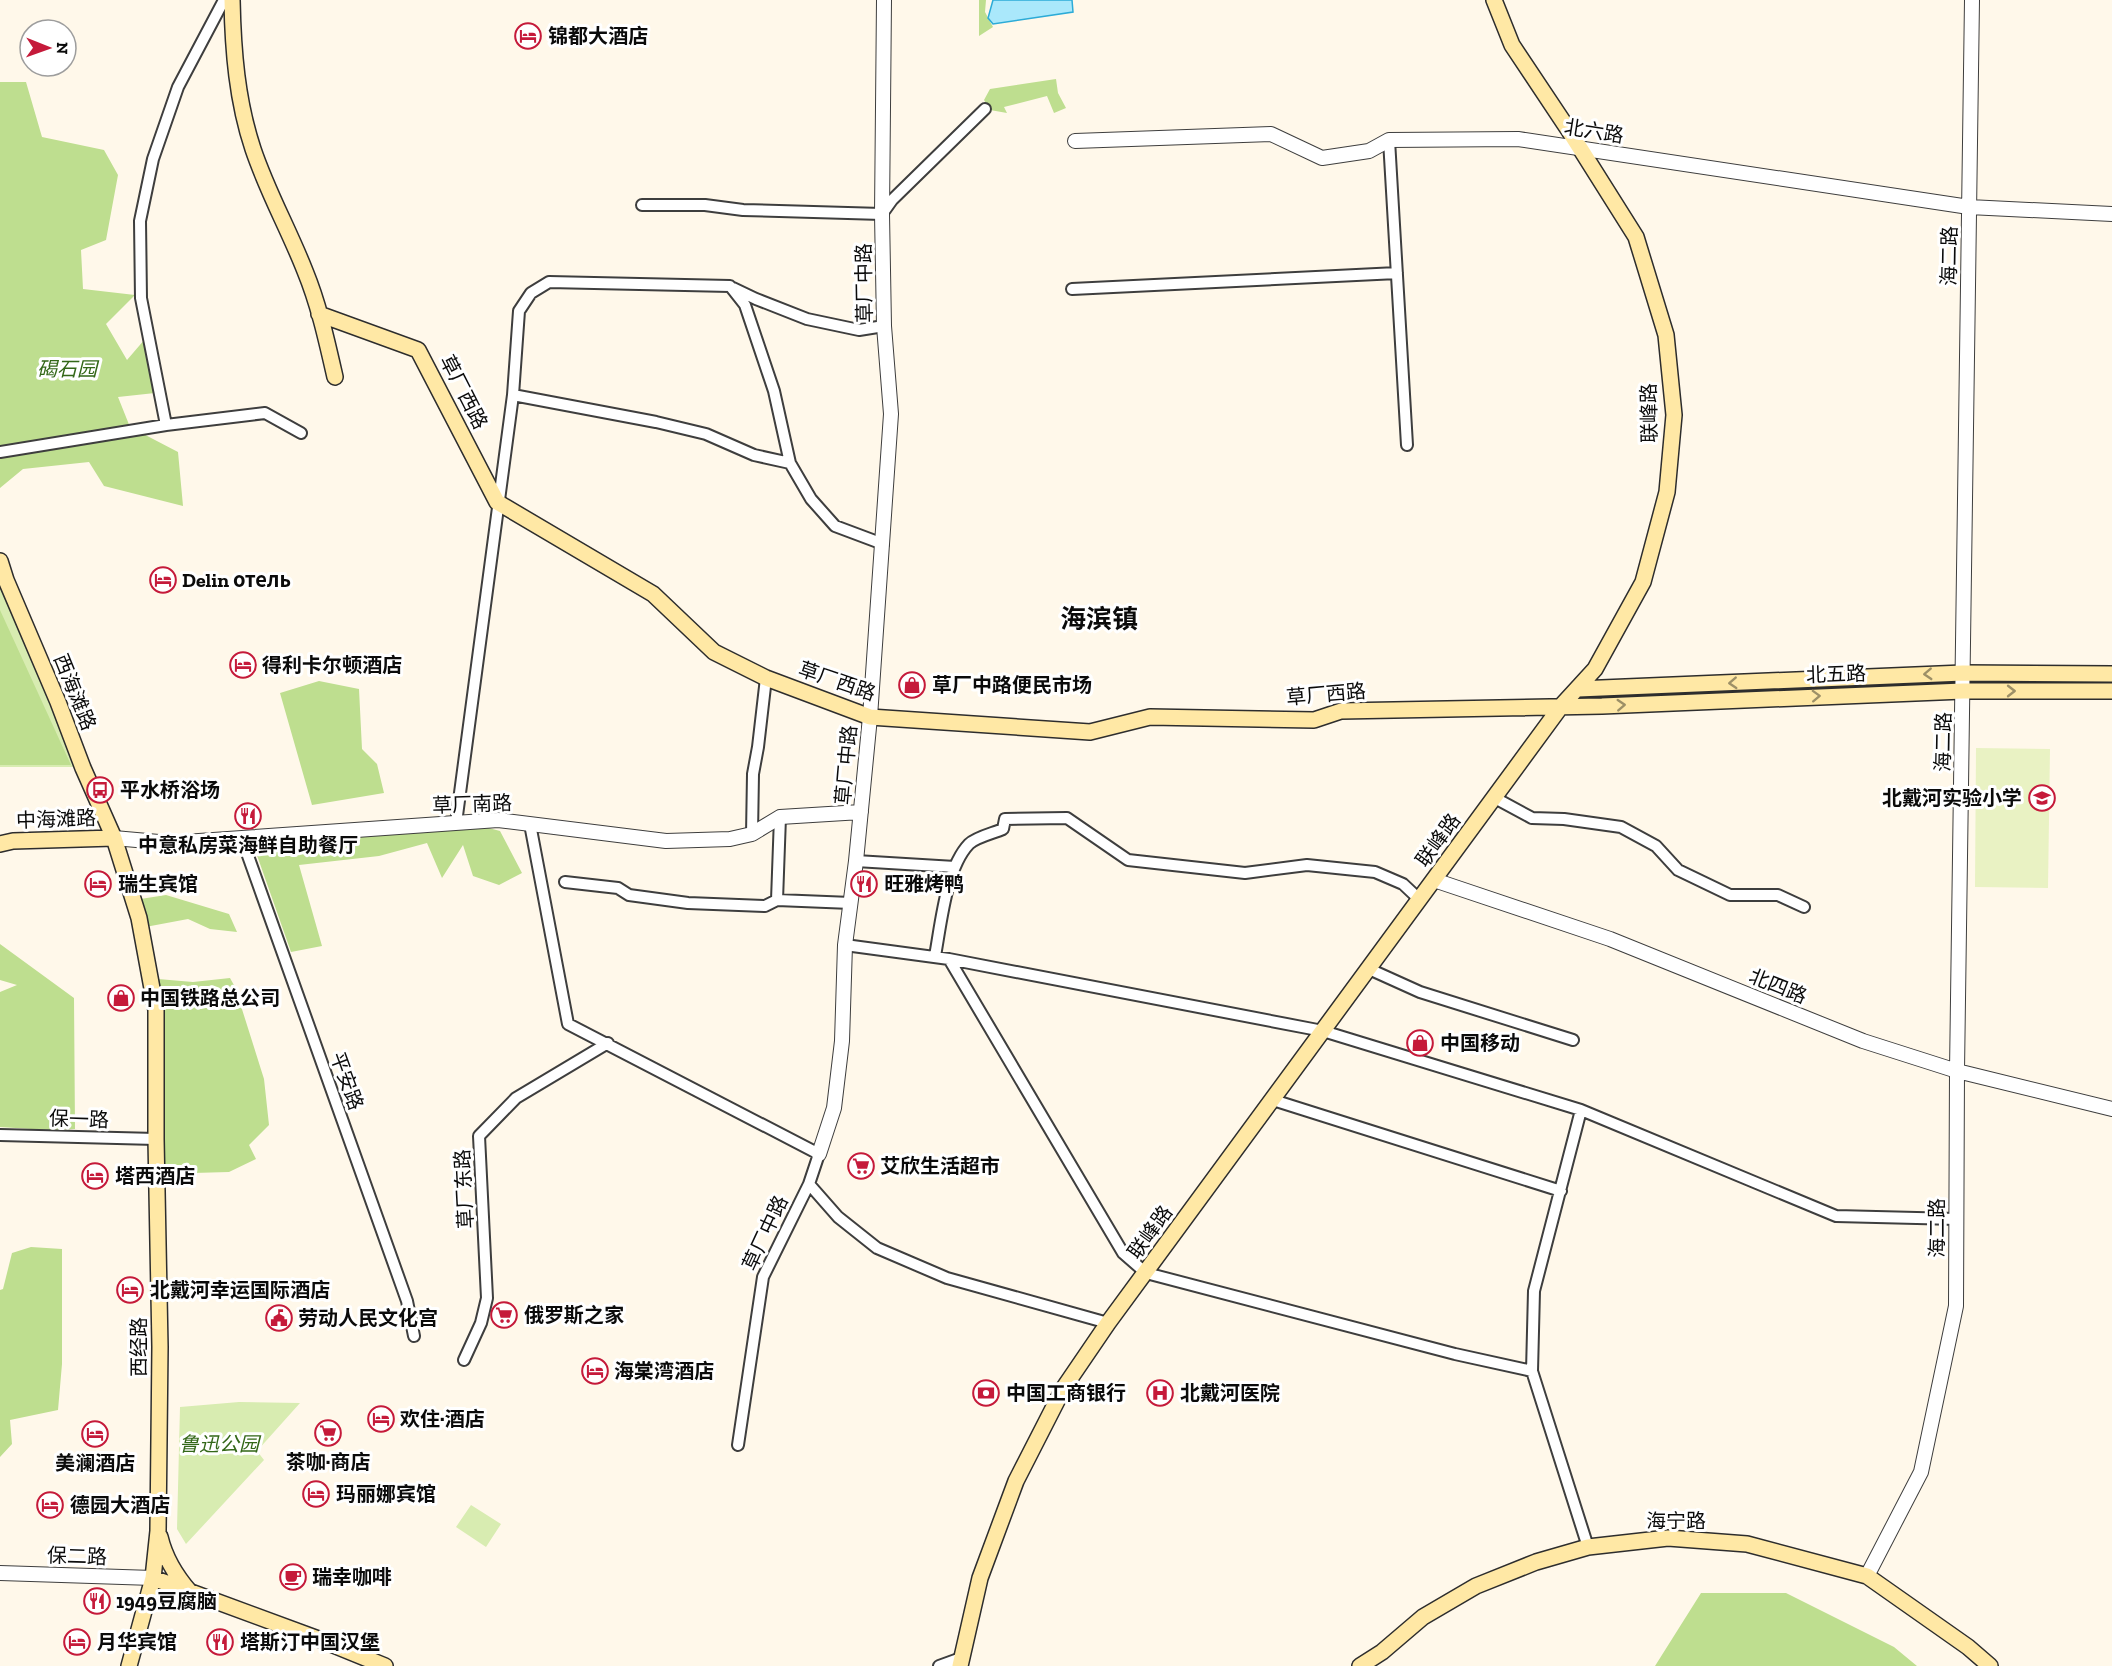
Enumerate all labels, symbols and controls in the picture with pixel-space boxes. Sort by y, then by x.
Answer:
north arrow [18,18,78,78]
hotel icon: 锦都大酒店 [513,21,543,51]
place label: 锦都大酒店 [548,24,648,48]
text: N [53,42,72,55]
street label: 北六路 [1562,114,1626,148]
street label: 海二路 [1936,226,1962,286]
street label: 草厂中路 [851,243,877,323]
street label: 草厂西路 [435,351,493,433]
park label: 碣石园 [37,357,100,381]
street label: 联峰路 [1636,383,1662,443]
hotel icon: Delin отель [148,565,178,595]
place label: Delin отель [182,568,291,592]
district label: 海滨镇 [1060,603,1138,635]
street label: 西海滩路 [49,650,101,734]
hotel icon: 得利卡尔顿酒店 [228,650,258,680]
place label: 得利卡尔顿酒店 [262,653,402,677]
street label: 草厂西路 [795,657,879,705]
street label: 北五路 [1806,661,1866,687]
one-way arrow [1923,668,1932,681]
shop icon: 草厂中路便民市场 [897,670,927,700]
place label: 草厂中路便民市场 [932,673,1092,697]
one-way arrow [1728,677,1737,690]
street label: 草厂西路 [1285,679,1367,709]
one-way arrow [2006,685,2015,697]
one-way arrow [1811,690,1820,702]
one-way arrow [1616,698,1625,711]
street label: 海二路 [1930,712,1956,772]
street label: 草厂中路 [831,724,861,806]
bus stop icon: 平水桥浴场 [85,775,115,805]
place label: 平水桥浴场 [120,778,220,802]
school or university icon: 北戴河实验小学 [2027,783,2057,813]
place label: 北戴河实验小学 [1882,786,2022,810]
street label: 草厂南路 [432,791,512,817]
restaurant icon: 中意私房菜海鲜自助餐厅 [233,801,263,831]
street label: 中海滩路 [16,806,96,832]
street label: 联峰路 [1411,809,1465,871]
place label: 中意私房菜海鲜自助餐厅 [138,833,358,857]
hotel icon: 瑞生宾馆 [83,869,113,899]
restaurant icon: 旺雅烤鸭 [849,869,879,899]
place label: 瑞生宾馆 [118,872,198,896]
place label: 旺雅烤鸭 [884,872,964,896]
street label: 北四路 [1746,964,1810,1008]
shop icon: 中国铁路总公司 [106,983,136,1013]
place label: 中国铁路总公司 [140,986,280,1010]
shop icon: 中国移动 [1405,1028,1435,1058]
place label: 中国移动 [1440,1031,1520,1055]
street label: 平安路 [325,1049,369,1113]
street label: 保一路 [49,1106,109,1132]
street label: 草厂东路 [450,1148,478,1230]
supermarket icon: 艾欣生活超市 [846,1151,876,1181]
place label: 艾欣生活超市 [880,1154,1000,1178]
hotel icon: 塔西酒店 [80,1161,110,1191]
place label: 塔西酒店 [115,1164,195,1188]
street label: 草厂中路 [737,1192,793,1274]
street label: 海二路 [1925,1198,1949,1258]
street label: 联峰路 [1123,1201,1177,1263]
hotel icon: 北戴河幸运国际酒店 [115,1275,145,1305]
place label: 北戴河幸运国际酒店 [150,1278,330,1302]
supermarket icon: 俄罗斯之家 [489,1300,519,1330]
public building icon: 劳动人民文化宫 [264,1303,294,1333]
place label: 俄罗斯之家 [524,1303,624,1327]
place label: 劳动人民文化宫 [298,1306,438,1330]
street label: 西经路 [127,1317,151,1377]
hotel icon: 海棠湾酒店 [580,1356,610,1386]
place label: 海棠湾酒店 [614,1359,714,1383]
bank icon: 中国工商银行 [971,1378,1001,1408]
hospital icon: 北戴河医院 [1145,1378,1175,1408]
place label: 中国工商银行 [1006,1381,1126,1405]
place label: 北戴河医院 [1180,1381,1280,1405]
hotel icon: 欢住·酒店 [366,1404,396,1434]
place label: 欢住·酒店 [400,1407,485,1431]
supermarket icon: 茶咖·商店 [313,1418,343,1448]
hotel icon: 美澜酒店 [80,1419,110,1449]
park label: 鲁迅公园 [179,1432,262,1456]
place label: 茶咖·商店 [286,1450,370,1474]
place label: 美澜酒店 [55,1451,135,1475]
hotel icon: 玛丽娜宾馆 [301,1479,331,1509]
place label: 玛丽娜宾馆 [336,1482,436,1506]
hotel icon: 德园大酒店 [35,1490,65,1520]
place label: 德园大酒店 [70,1493,170,1517]
street label: 海宁路 [1646,1509,1706,1533]
street label: 保二路 [47,1543,107,1569]
cafe icon: 瑞幸咖啡 [278,1562,308,1592]
place label: 瑞幸咖啡 [312,1565,392,1589]
restaurant icon: 1949豆腐脑 [82,1586,112,1616]
place label: 1949豆腐脑 [116,1589,217,1613]
hotel icon: 月华宾馆 [62,1627,92,1657]
restaurant icon: 塔斯汀中国汉堡 [205,1627,235,1657]
place label: 月华宾馆 [97,1630,177,1654]
place label: 塔斯汀中国汉堡 [240,1630,380,1654]

